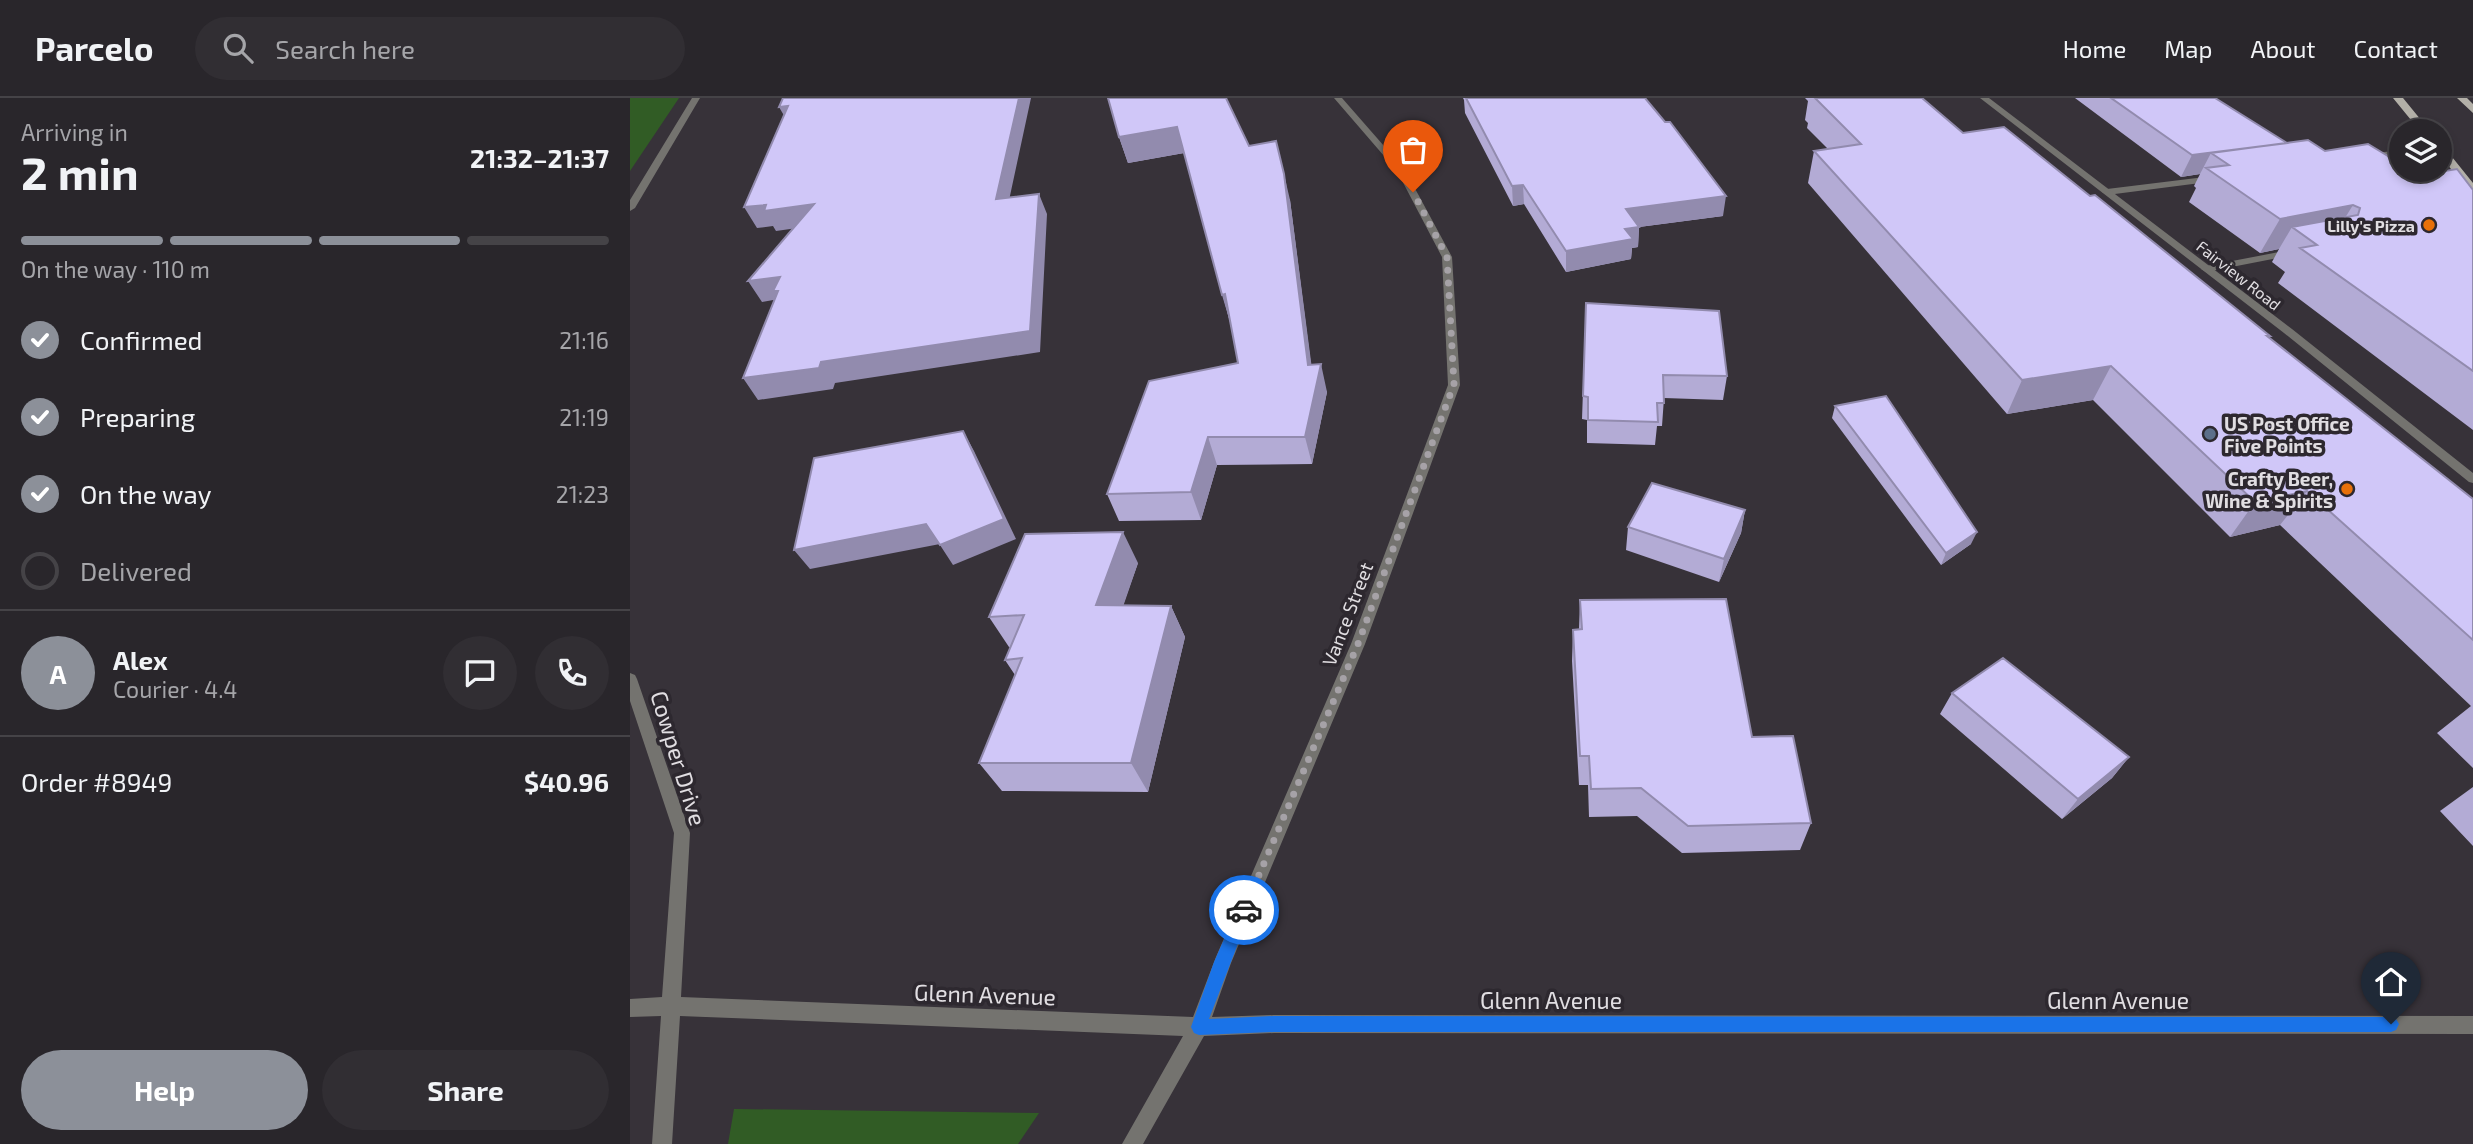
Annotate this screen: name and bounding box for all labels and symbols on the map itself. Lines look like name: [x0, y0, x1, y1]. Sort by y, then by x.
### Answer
pin: [1383, 120, 1443, 192]
place label: Lilly's Pizza: [2327, 216, 2415, 236]
marker: Lilly's Pizza: [2421, 217, 2437, 233]
street label: Fairview Road: [2193, 236, 2285, 314]
place label: US Post Office Five Points: [2224, 412, 2350, 457]
marker: US Post Office Five Points: [2202, 426, 2218, 442]
place label: Crafty Beer, Wine & Spirits: [2205, 467, 2333, 512]
marker: Crafty Beer, Wine & Spirits: [2339, 481, 2355, 497]
street label: Vance Street: [1317, 559, 1377, 669]
street label: Cowper Drive: [645, 687, 713, 829]
courier: [1209, 875, 1279, 945]
pin: [2361, 952, 2421, 1024]
street label: Glenn Avenue: [914, 978, 1056, 1010]
street label: Glenn Avenue: [1480, 986, 1622, 1014]
street label: Glenn Avenue: [2047, 986, 2189, 1014]

